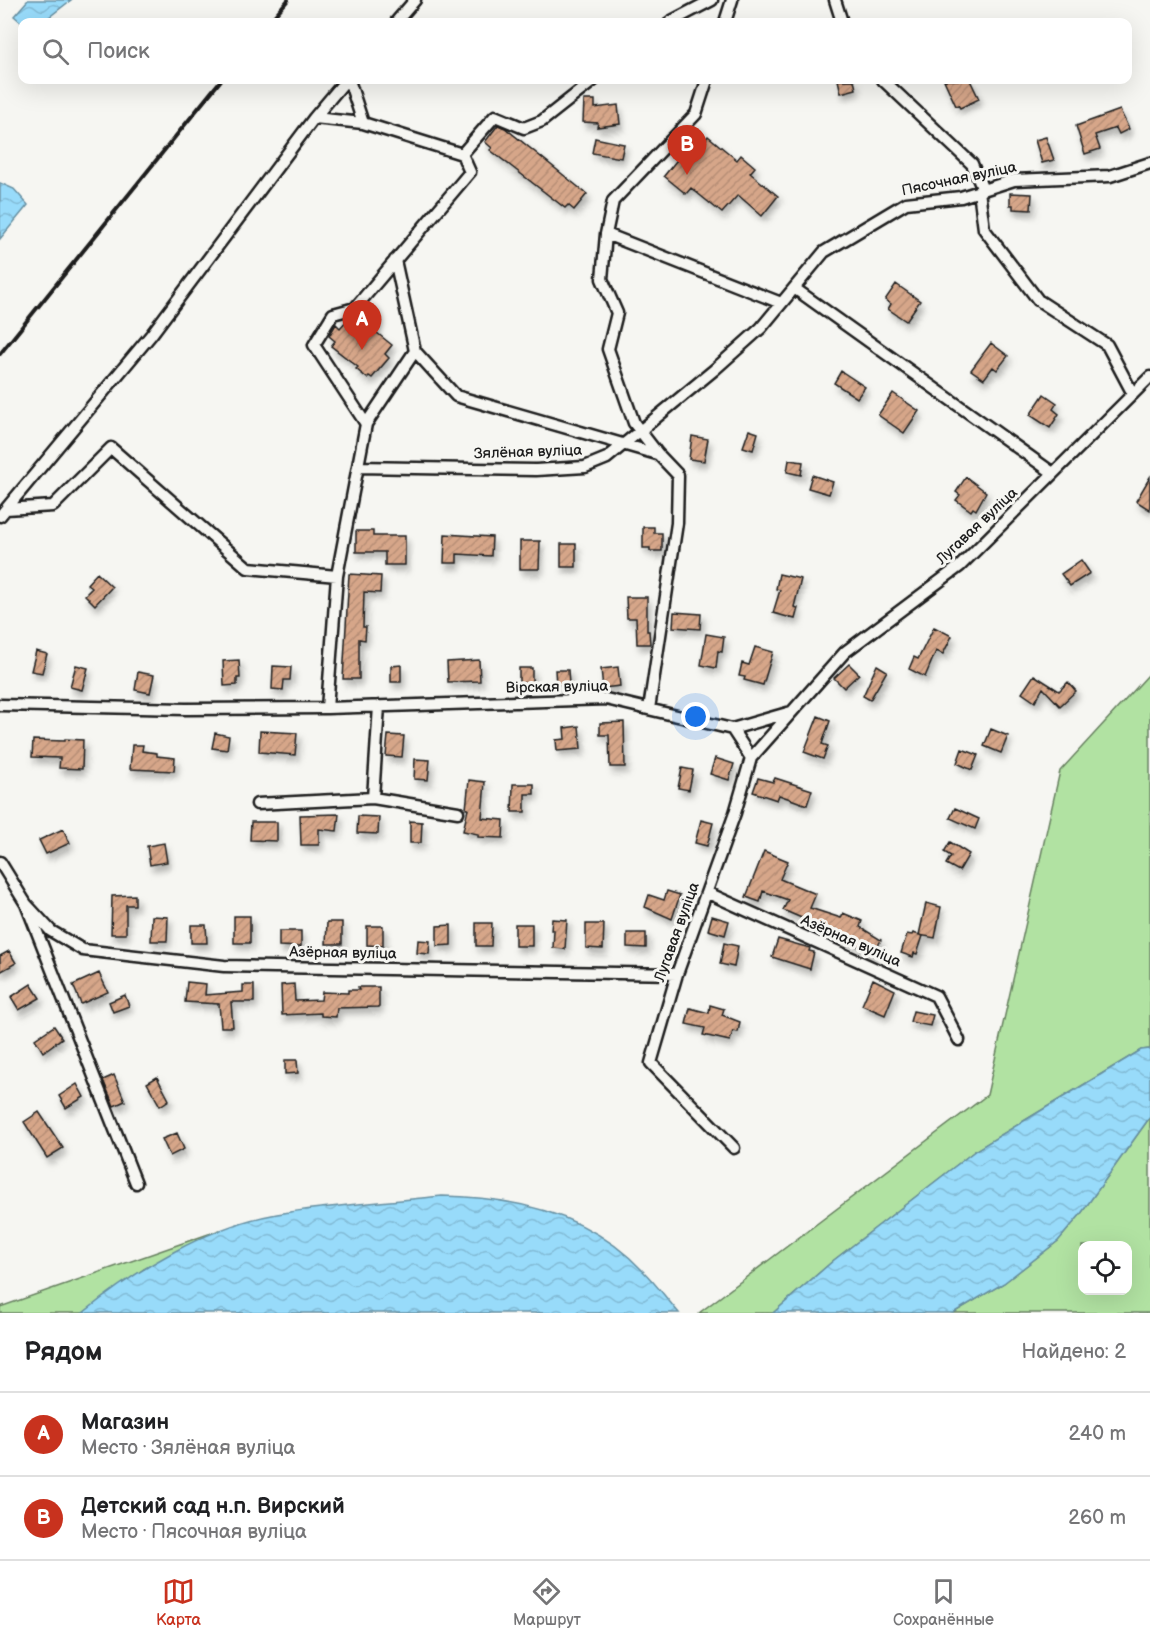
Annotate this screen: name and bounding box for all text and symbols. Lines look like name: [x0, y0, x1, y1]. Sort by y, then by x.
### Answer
search box: [18, 18, 1132, 84]
icon: search: [39, 35, 72, 68]
text: Поиск: [87, 38, 150, 65]
pin: B: [668, 126, 706, 175]
street label: Пясочная вуліца: [900, 158, 1018, 200]
pin: A: [342, 300, 382, 350]
street label: Зялёная вуліца: [474, 441, 583, 463]
street label: Лугавая вуліца: [932, 483, 1022, 569]
street label: Вірская вуліца: [505, 677, 609, 697]
your location: [681, 702, 710, 731]
street label: Лугавая вуліца: [650, 879, 704, 985]
street label: Азёрная вуліца: [797, 910, 904, 972]
street label: Азёрная вуліца: [288, 943, 397, 963]
map controls: [1078, 1241, 1132, 1295]
button: locate: [1078, 1241, 1132, 1295]
text: Рядом: [24, 1337, 102, 1368]
text: Найдено: 2: [1022, 1340, 1126, 1364]
text: Магазин: [81, 1409, 169, 1436]
text: A: [37, 1422, 50, 1446]
text: 240 m: [1069, 1422, 1126, 1446]
text: Место · Зялёная вуліца: [81, 1436, 295, 1460]
text: Детский сад н.п. Вирский: [81, 1493, 345, 1520]
text: B: [36, 1506, 51, 1530]
text: 260 m: [1068, 1506, 1126, 1530]
text: Место · Пясочная вуліца: [81, 1520, 307, 1544]
tab: Карта: [156, 1575, 201, 1630]
tab: Маршрут: [513, 1575, 581, 1630]
tab: Сохранённые: [893, 1575, 994, 1630]

